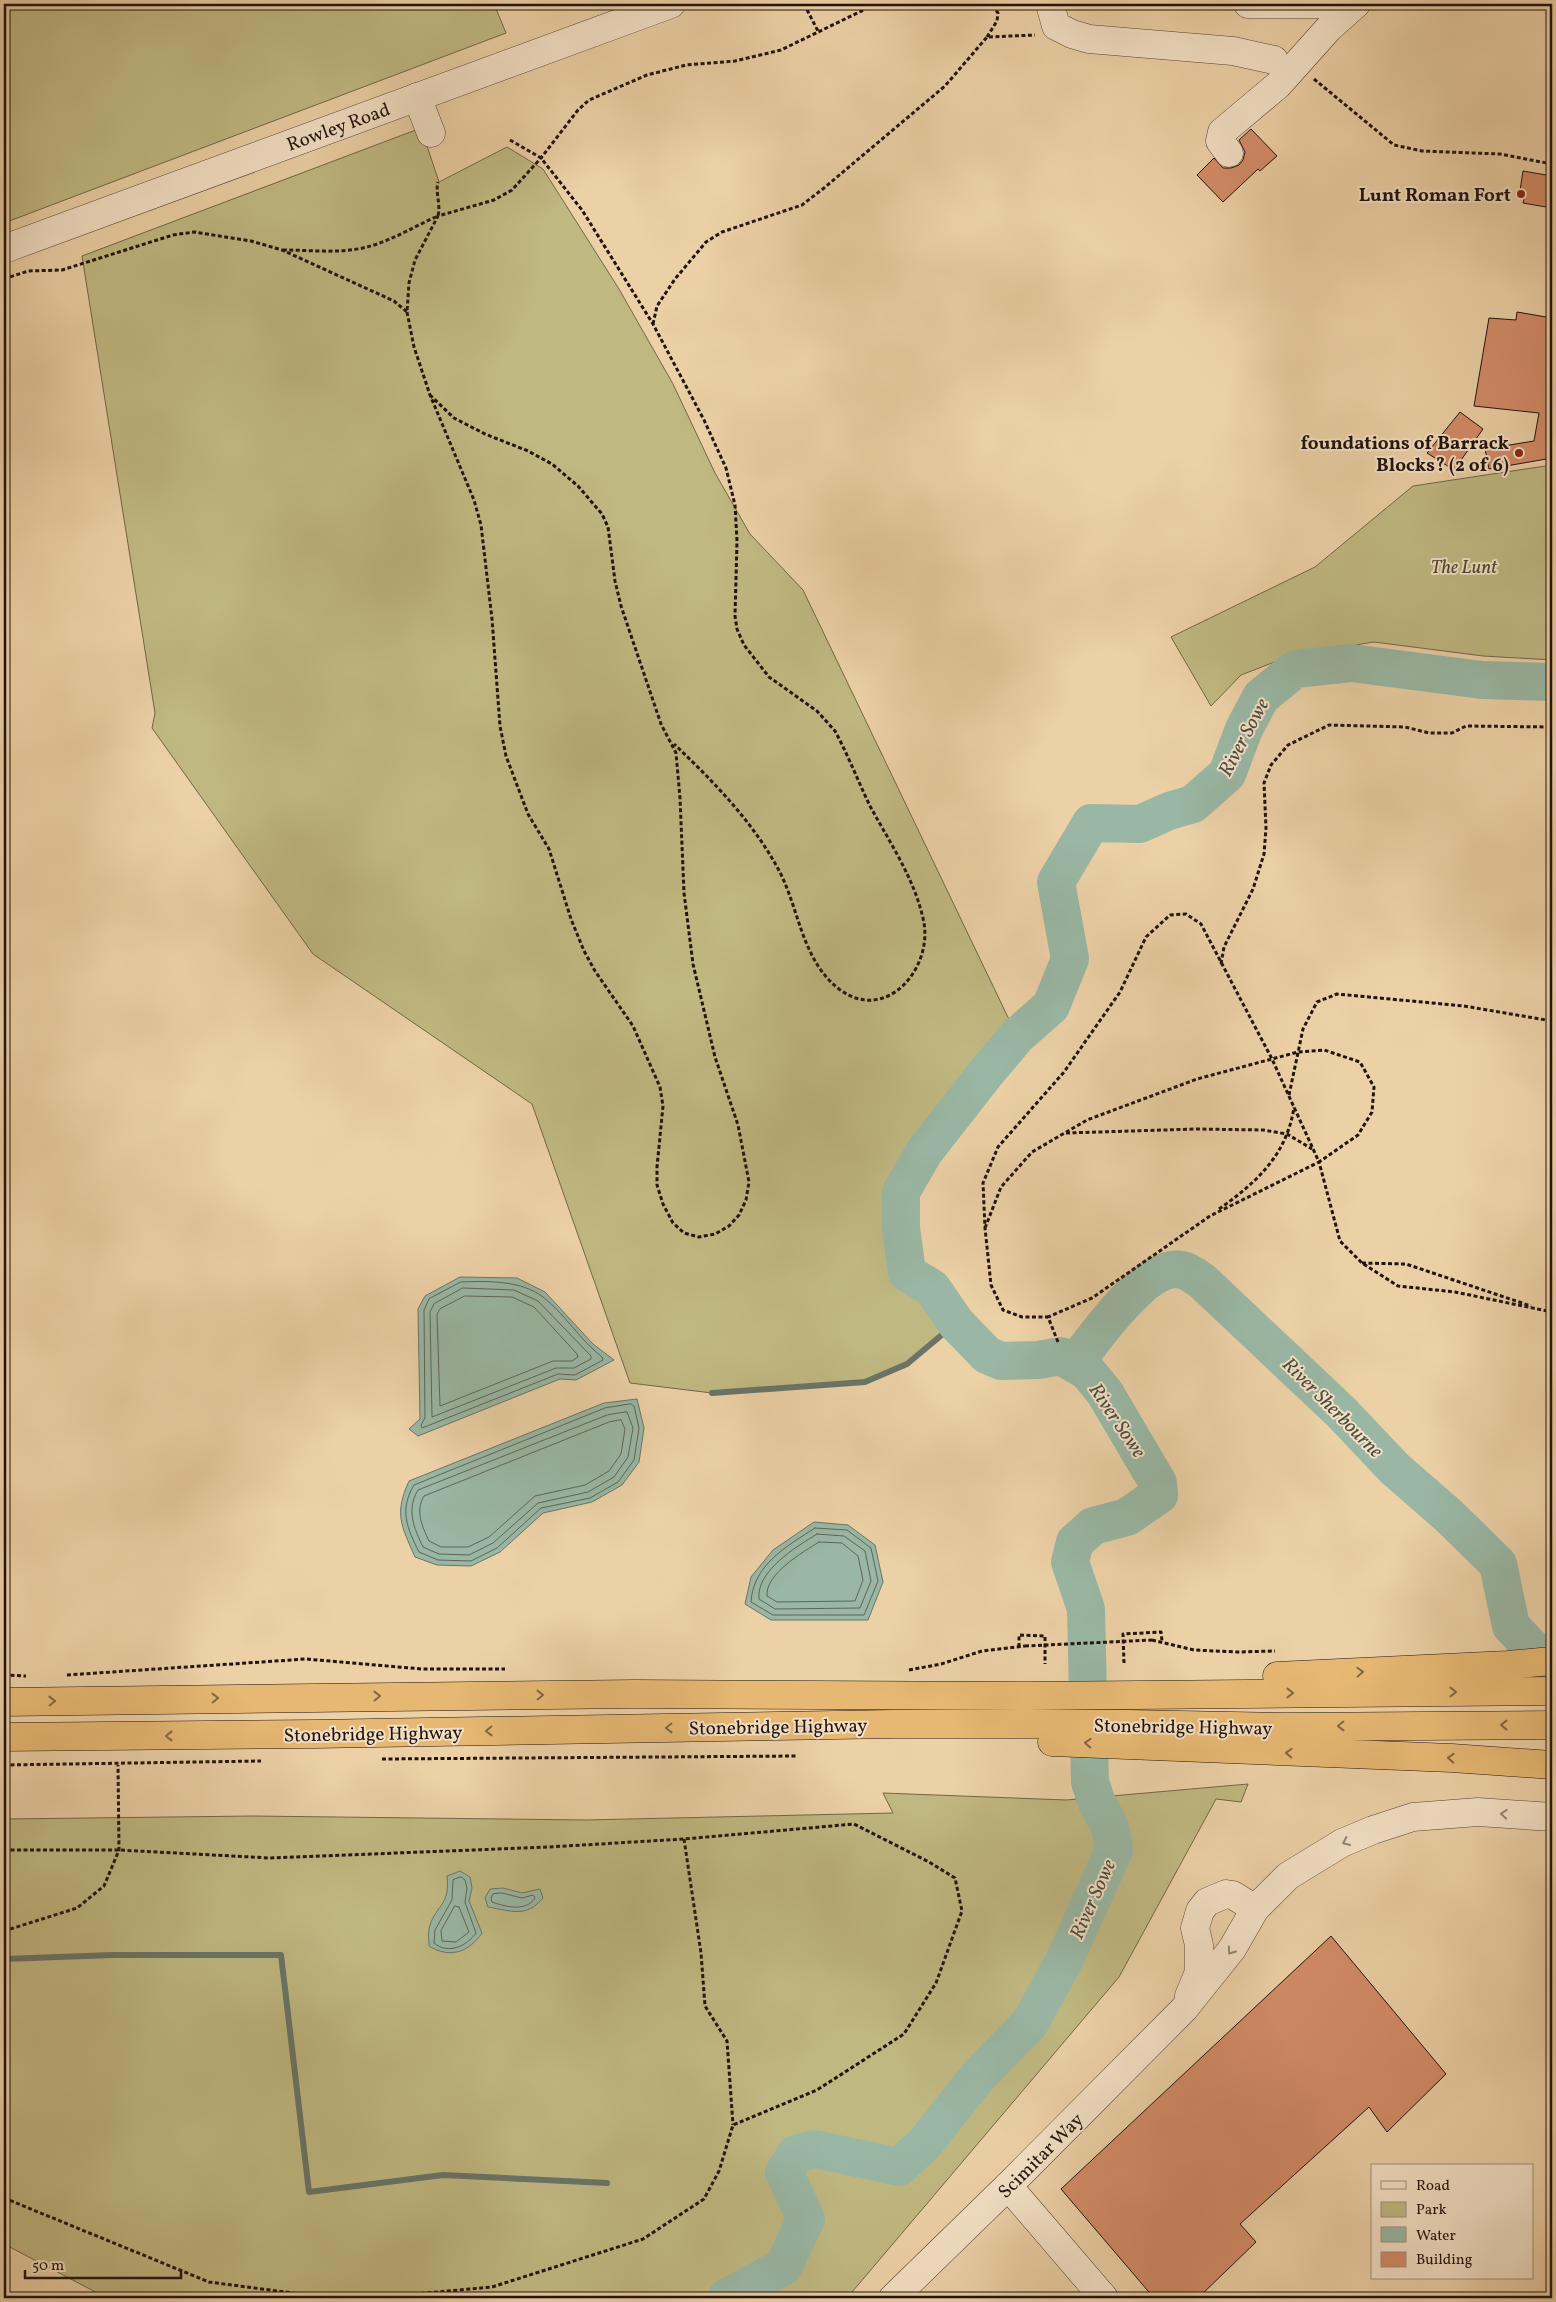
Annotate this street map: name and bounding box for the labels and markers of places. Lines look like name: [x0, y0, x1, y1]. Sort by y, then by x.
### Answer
place label: Lunt Roman Fort: [1359, 183, 1511, 209]
marker: Lunt Roman Fort: [1515, 188, 1527, 200]
place label: foundations of Barrack Blocks? (2 of 6): [1300, 431, 1509, 479]
marker: foundations of Barrack Blocks? (2 of 6): [1513, 447, 1525, 459]

